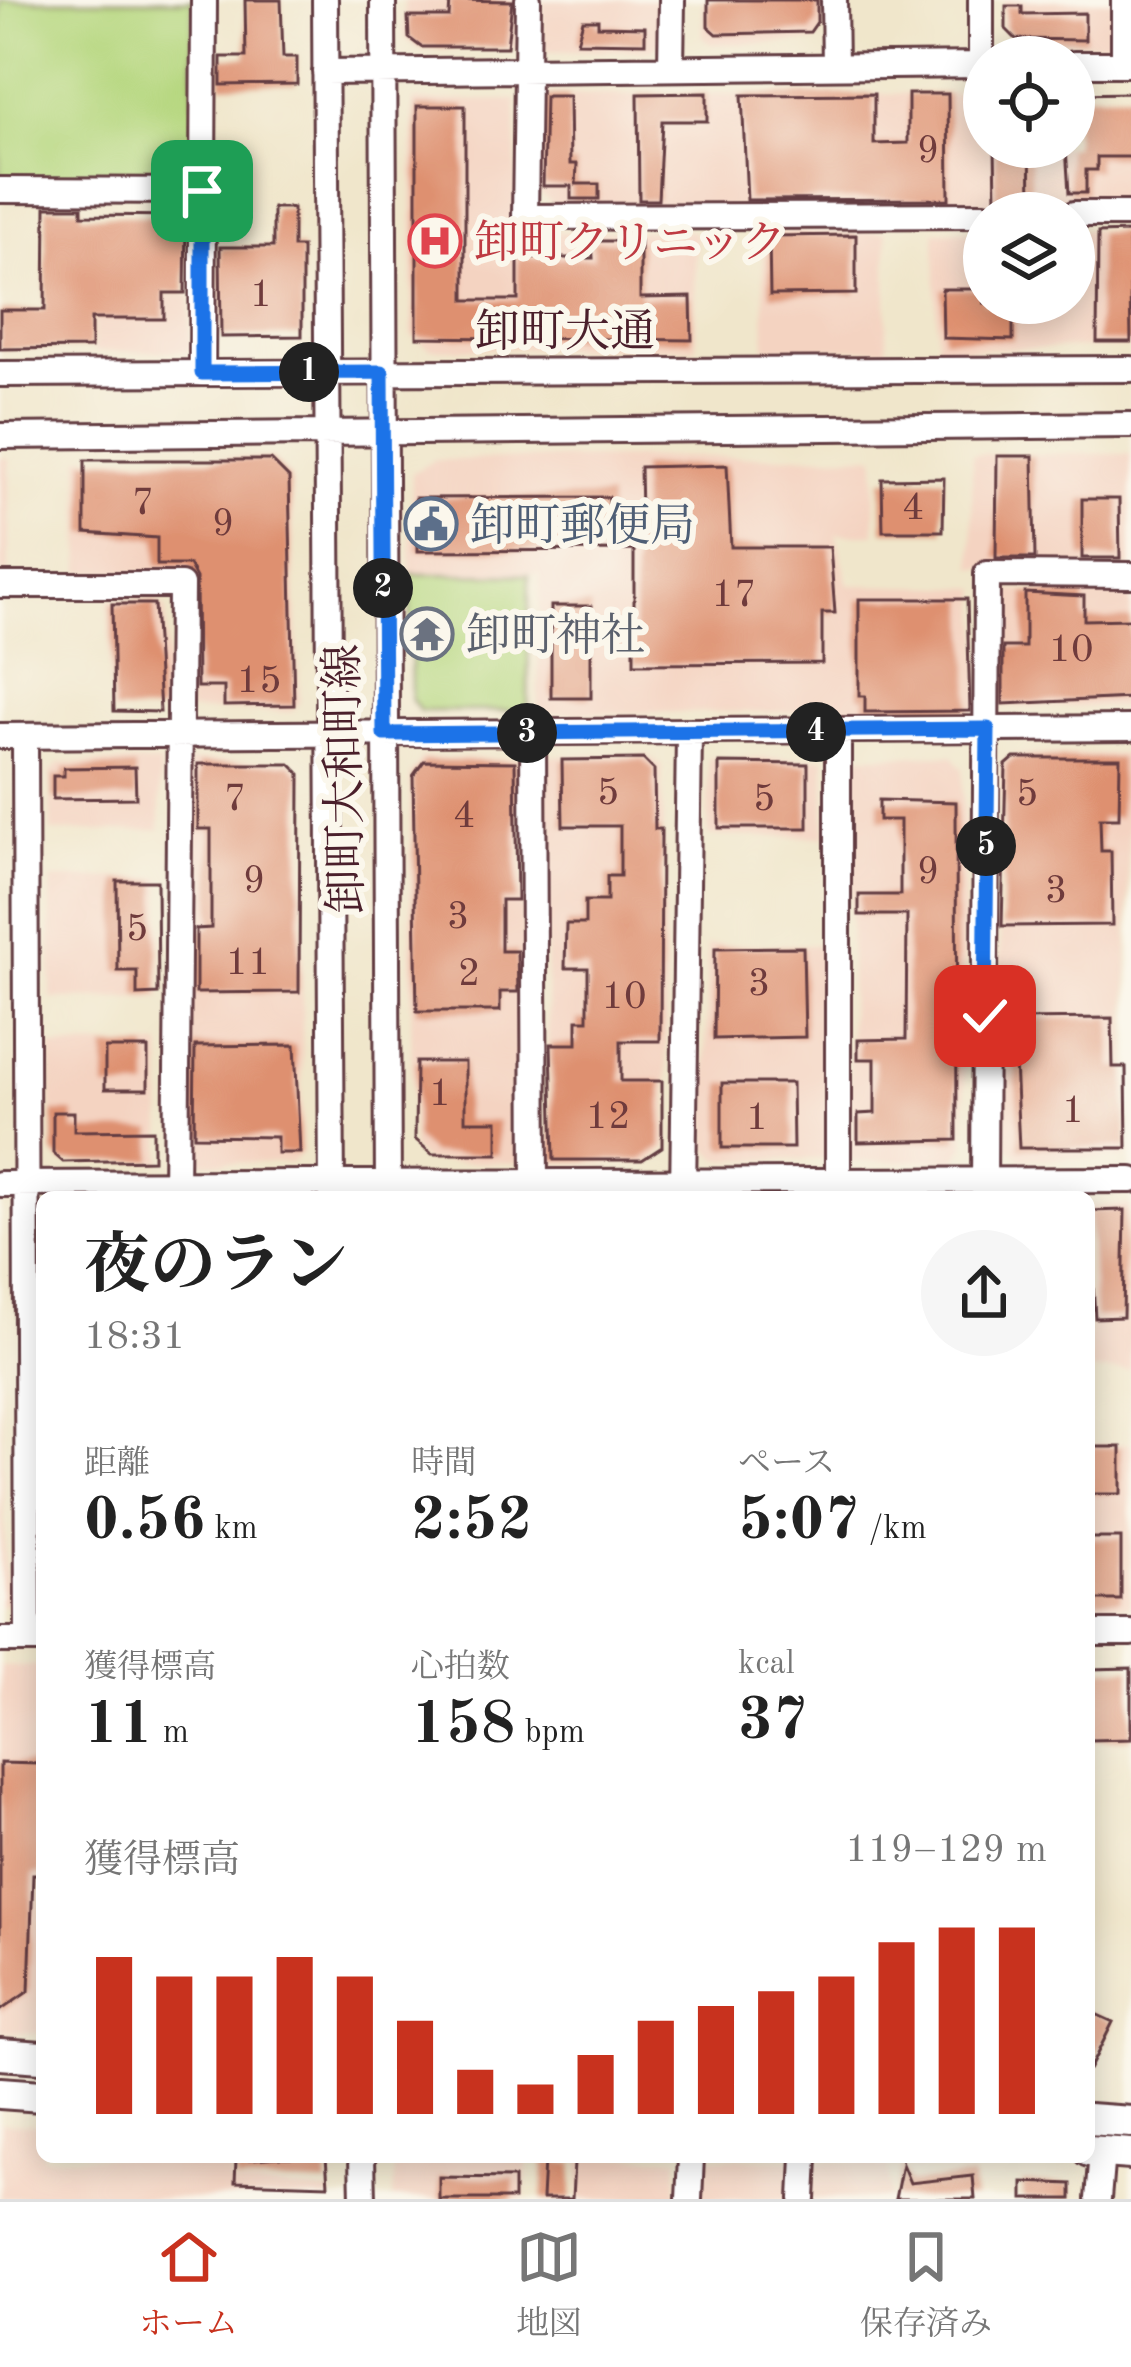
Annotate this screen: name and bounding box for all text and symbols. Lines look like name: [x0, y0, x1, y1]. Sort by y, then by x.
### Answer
map controls: [963, 36, 1095, 324]
button: locate: [963, 36, 1095, 168]
house number: 9: [917, 132, 939, 171]
pin: [151, 140, 253, 242]
icon: arrive: [169, 158, 235, 224]
button: layers: [963, 192, 1095, 324]
hospital icon: 卸町クリニック: [407, 213, 463, 269]
place label: 卸町クリニック: [474, 219, 786, 268]
house number: 1: [250, 276, 272, 315]
street label: 卸町大通: [475, 308, 655, 357]
pin: 1: [279, 342, 339, 402]
text: 1: [299, 355, 319, 388]
house number: 7: [132, 484, 154, 523]
house number: 4: [902, 489, 924, 528]
public building icon: 卸町郵便局: [403, 496, 459, 552]
place label: 卸町郵便局: [470, 502, 695, 551]
house number: 9: [212, 505, 234, 544]
pin: 2: [353, 558, 413, 618]
text: 2: [373, 571, 393, 604]
house number: 17: [711, 576, 757, 615]
temple icon: 卸町神社: [399, 606, 455, 662]
place label: 卸町神社: [466, 612, 646, 661]
house number: 10: [1048, 631, 1094, 670]
street label: 卸町大和町線: [319, 644, 372, 914]
house number: 15: [236, 662, 282, 701]
pin: 4: [786, 702, 846, 762]
pin: 3: [497, 703, 557, 763]
text: 4: [806, 715, 826, 748]
text: 3: [517, 716, 537, 749]
house number: 5: [597, 774, 619, 813]
house number: 5: [1016, 775, 1038, 814]
house number: 7: [224, 780, 246, 819]
house number: 5: [753, 780, 775, 819]
house number: 4: [453, 797, 475, 836]
pin: 5: [956, 816, 1016, 876]
text: 5: [976, 829, 996, 862]
house number: 9: [917, 853, 939, 892]
house number: 9: [243, 862, 265, 901]
house number: 3: [1045, 872, 1067, 911]
house number: 3: [447, 898, 469, 937]
house number: 5: [126, 910, 148, 949]
house number: 11: [225, 944, 271, 983]
house number: 2: [458, 955, 480, 994]
house number: 3: [748, 965, 770, 1004]
pin: [934, 965, 1036, 1067]
house number: 10: [601, 978, 647, 1017]
icon: check: [952, 983, 1018, 1049]
house number: 1: [429, 1075, 451, 1114]
house number: 1: [1062, 1092, 1084, 1131]
house number: 12: [585, 1098, 631, 1137]
house number: 1: [746, 1099, 768, 1138]
button: share: [921, 1230, 1047, 1356]
text: 夜のラン: [84, 1236, 348, 1302]
text: 18:31: [84, 1318, 185, 1357]
text: 距離: [84, 1448, 150, 1481]
text: 時間: [411, 1448, 477, 1481]
text: ペース: [738, 1448, 835, 1481]
text: 0.56: [84, 1492, 205, 1552]
text: 2:52: [411, 1492, 532, 1552]
text: 5:07: [738, 1492, 859, 1552]
text: km: [205, 1513, 258, 1546]
text: /km: [859, 1513, 927, 1546]
text: kcal: [738, 1648, 795, 1681]
text: 獲得標高: [84, 1652, 216, 1685]
text: 心拍数: [411, 1652, 510, 1685]
text: 37: [738, 1692, 808, 1752]
text: 11: [84, 1696, 154, 1756]
text: 158: [411, 1696, 515, 1756]
text: m: [154, 1717, 189, 1750]
text: bpm: [515, 1717, 585, 1750]
text: 119–129 m: [845, 1831, 1047, 1870]
text: 獲得標高: [84, 1842, 240, 1881]
tab: ホーム: [139, 2224, 238, 2346]
tab: 地図: [516, 2224, 582, 2346]
tab: 保存済み: [860, 2224, 992, 2346]

